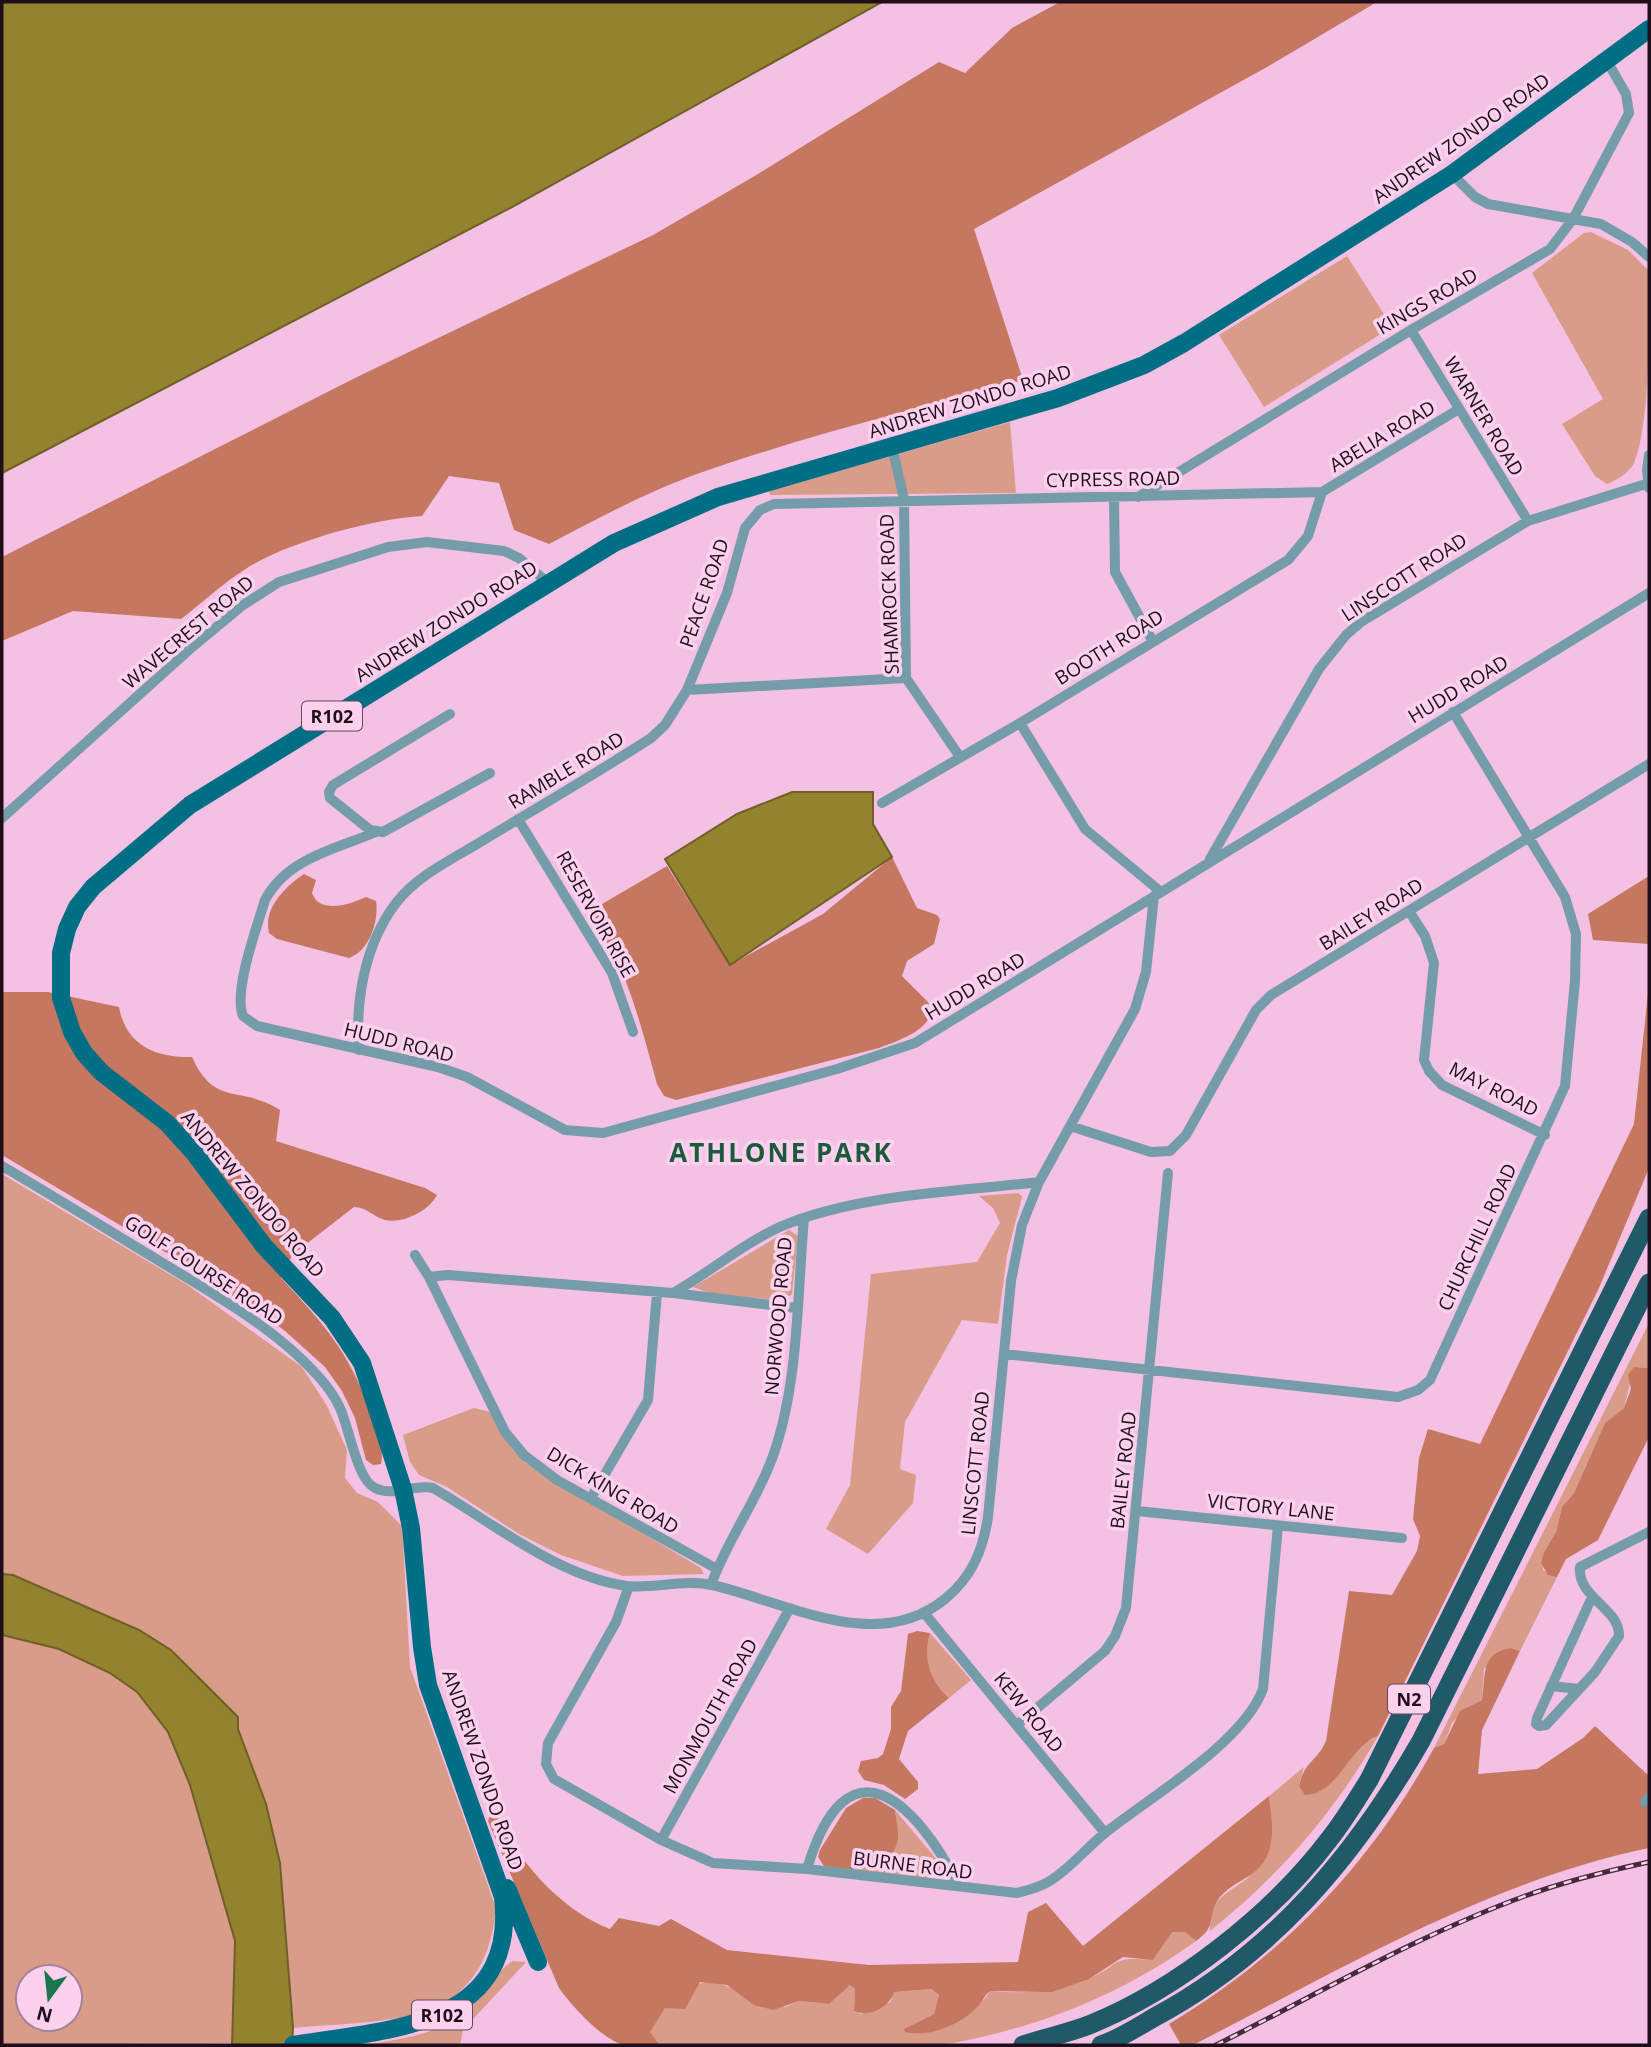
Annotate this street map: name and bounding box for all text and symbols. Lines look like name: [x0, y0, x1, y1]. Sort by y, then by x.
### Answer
street label: ANDREW ZONDO ROAD: [1367, 67, 1555, 209]
street label: KINGS ROAD: [1372, 262, 1482, 340]
street label: WARNER ROAD: [1438, 351, 1530, 481]
street label: ANDREW ZONDO ROAD: [865, 358, 1075, 444]
street label: ABELIA ROAD: [1324, 394, 1440, 478]
street label: CYPRESS ROAD: [1046, 465, 1180, 493]
street label: SHAMROCK ROAD: [873, 513, 905, 675]
street label: LINSCOTT ROAD: [1336, 527, 1472, 627]
street label: PEACE ROAD: [673, 535, 735, 651]
street label: ANDREW ZONDO ROAD: [350, 554, 542, 688]
street label: WAVECREST ROAD: [117, 569, 259, 695]
street label: BOOTH ROAD: [1050, 603, 1168, 691]
street label: HUDD ROAD: [1403, 649, 1513, 729]
road number: R102: [302, 702, 362, 730]
street label: RAMBLE ROAD: [503, 725, 629, 815]
street label: RESERVOIR RISE: [550, 846, 642, 982]
street label: BAILEY ROAD: [1314, 872, 1428, 956]
street label: HUDD ROAD: [920, 946, 1030, 1026]
street label: HUDD ROAD: [341, 1016, 457, 1068]
street label: MAY ROAD: [1445, 1055, 1543, 1123]
street label: ANDREW ZONDO ROAD: [175, 1105, 331, 1283]
district label: ATHLONE PARK: [669, 1134, 893, 1170]
street label: CHURCHILL ROAD: [1431, 1159, 1523, 1315]
street label: GOLF COURSE ROAD: [120, 1209, 288, 1331]
street label: NORWOOD ROAD: [758, 1236, 798, 1396]
street label: LINSCOTT ROAD: [954, 1390, 996, 1536]
street label: BAILEY ROAD: [1104, 1410, 1142, 1530]
street label: DICK KING ROAD: [542, 1440, 684, 1540]
street label: VICTORY LANE: [1206, 1487, 1336, 1527]
street label: MONMOUTH ROAD: [657, 1634, 763, 1798]
street label: ANDREW ZONDO ROAD: [436, 1666, 530, 1874]
street label: KEW ROAD: [988, 1666, 1070, 1758]
road number: N2: [1388, 1684, 1430, 1714]
street label: BURNE ROAD: [852, 1845, 974, 1885]
north arrow: [14, 1963, 84, 2033]
text: N: [34, 2000, 55, 2029]
road number: R102: [412, 2000, 472, 2029]

